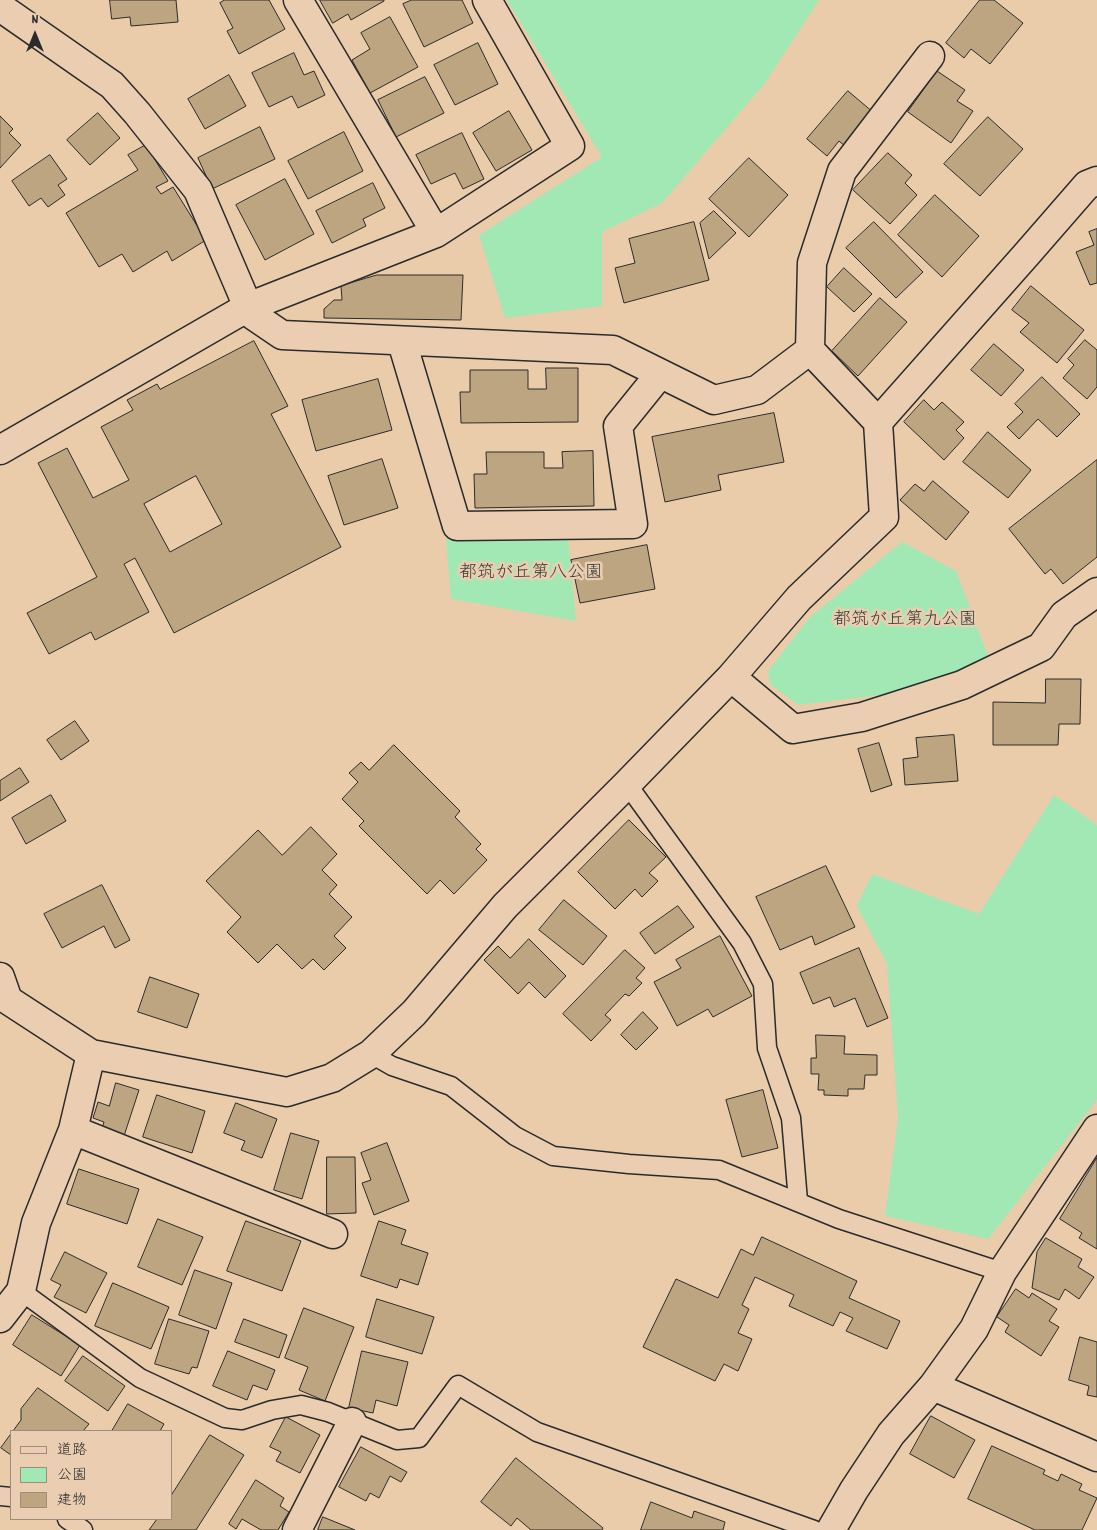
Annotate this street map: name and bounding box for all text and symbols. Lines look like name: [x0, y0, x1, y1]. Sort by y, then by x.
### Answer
north arrow: [10, 10, 60, 60]
text: N: [32, 10, 38, 30]
park label: 都筑が丘第八公園: [459, 564, 603, 586]
park label: 都筑が丘第九公園: [833, 611, 977, 633]
legend: [10, 1430, 172, 1520]
text: 道路: [57, 1440, 87, 1462]
text: 公園: [57, 1465, 87, 1487]
text: 建物: [57, 1490, 87, 1512]

